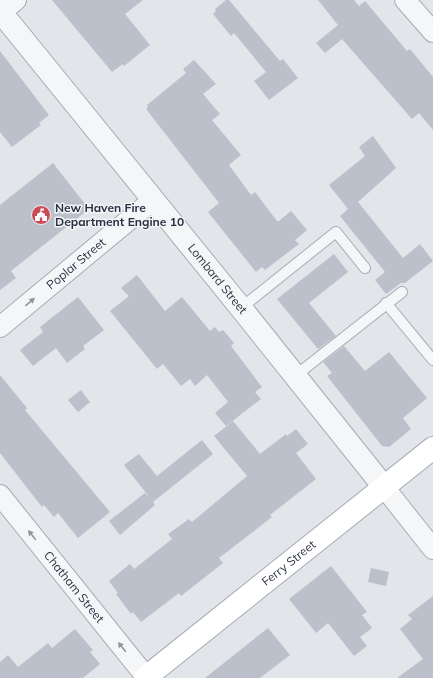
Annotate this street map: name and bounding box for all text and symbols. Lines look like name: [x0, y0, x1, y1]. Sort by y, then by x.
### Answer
place label: New Haven Fire Department Engine 10: [55, 200, 184, 229]
public building icon: New Haven Fire Department Engine 10: [30, 204, 52, 226]
street label: Poplar Street: [43, 234, 108, 292]
street label: Lombard Street: [185, 240, 251, 317]
one-way arrow: [25, 297, 35, 306]
one-way arrow: [27, 529, 36, 540]
street label: Ferry Street: [258, 537, 318, 589]
street label: Chatham Street: [41, 548, 108, 626]
one-way arrow: [117, 641, 126, 652]

